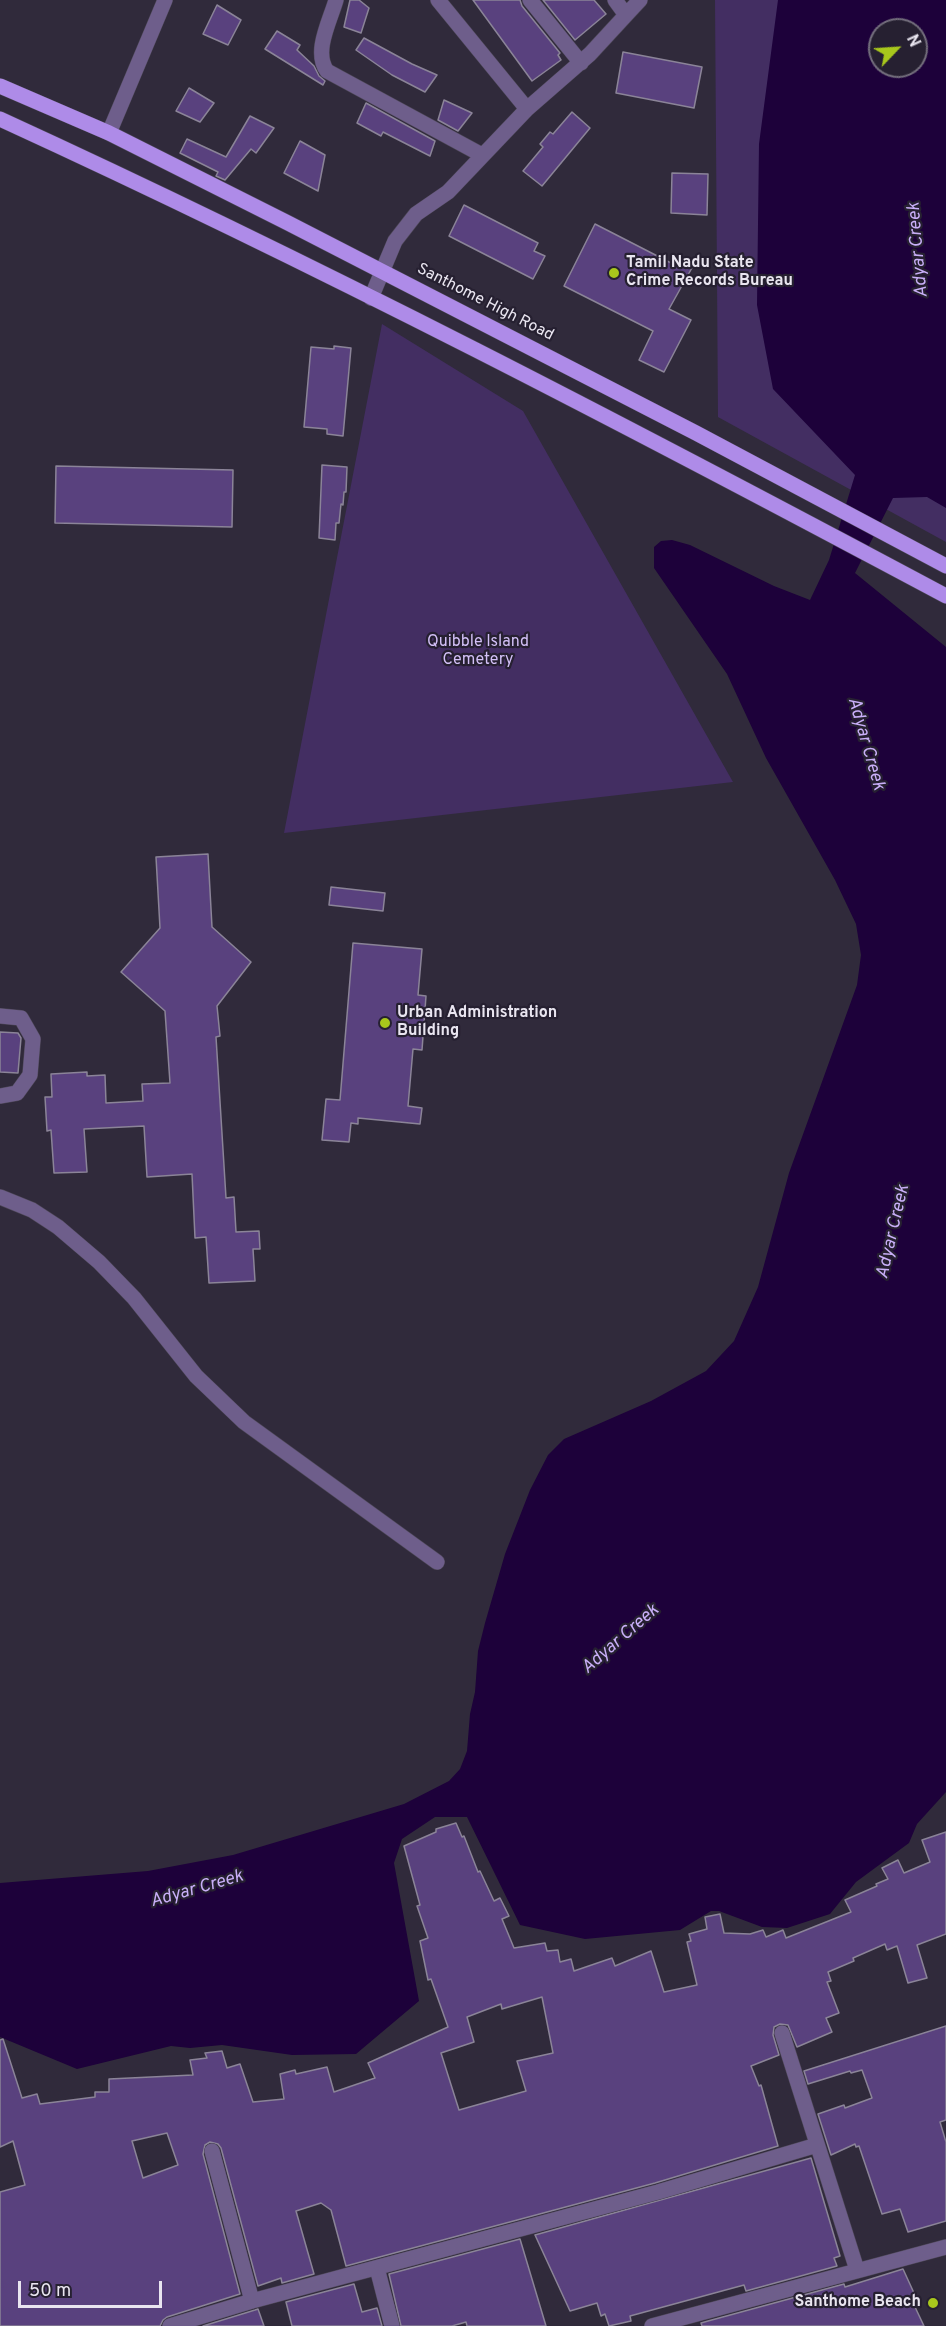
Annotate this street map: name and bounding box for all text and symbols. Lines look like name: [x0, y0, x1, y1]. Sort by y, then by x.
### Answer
north arrow: [868, 18, 928, 78]
text: N: [901, 32, 924, 51]
water label: Adyar Creek: [904, 201, 934, 299]
place label: Tamil Nadu State Crime Records Bureau: [626, 254, 793, 292]
street label: Santhome High Road: [413, 260, 557, 346]
marker: Tamil Nadu State Crime Records Bureau: [607, 266, 621, 280]
park label: Quibble Island Cemetery: [427, 633, 529, 671]
water label: Adyar Creek: [841, 695, 889, 793]
place label: Urban Administration Building: [397, 1004, 557, 1042]
marker: Urban Administration Building: [378, 1016, 392, 1030]
water label: Adyar Creek: [873, 1183, 915, 1281]
water label: Adyar Creek: [578, 1600, 664, 1680]
water label: Adyar Creek: [148, 1866, 246, 1914]
scale bar: [21, 2269, 165, 2307]
text: 50 m: [29, 2280, 71, 2303]
place label: Santhome Beach: [794, 2293, 921, 2313]
marker: Santhome Beach: [926, 2296, 940, 2310]

